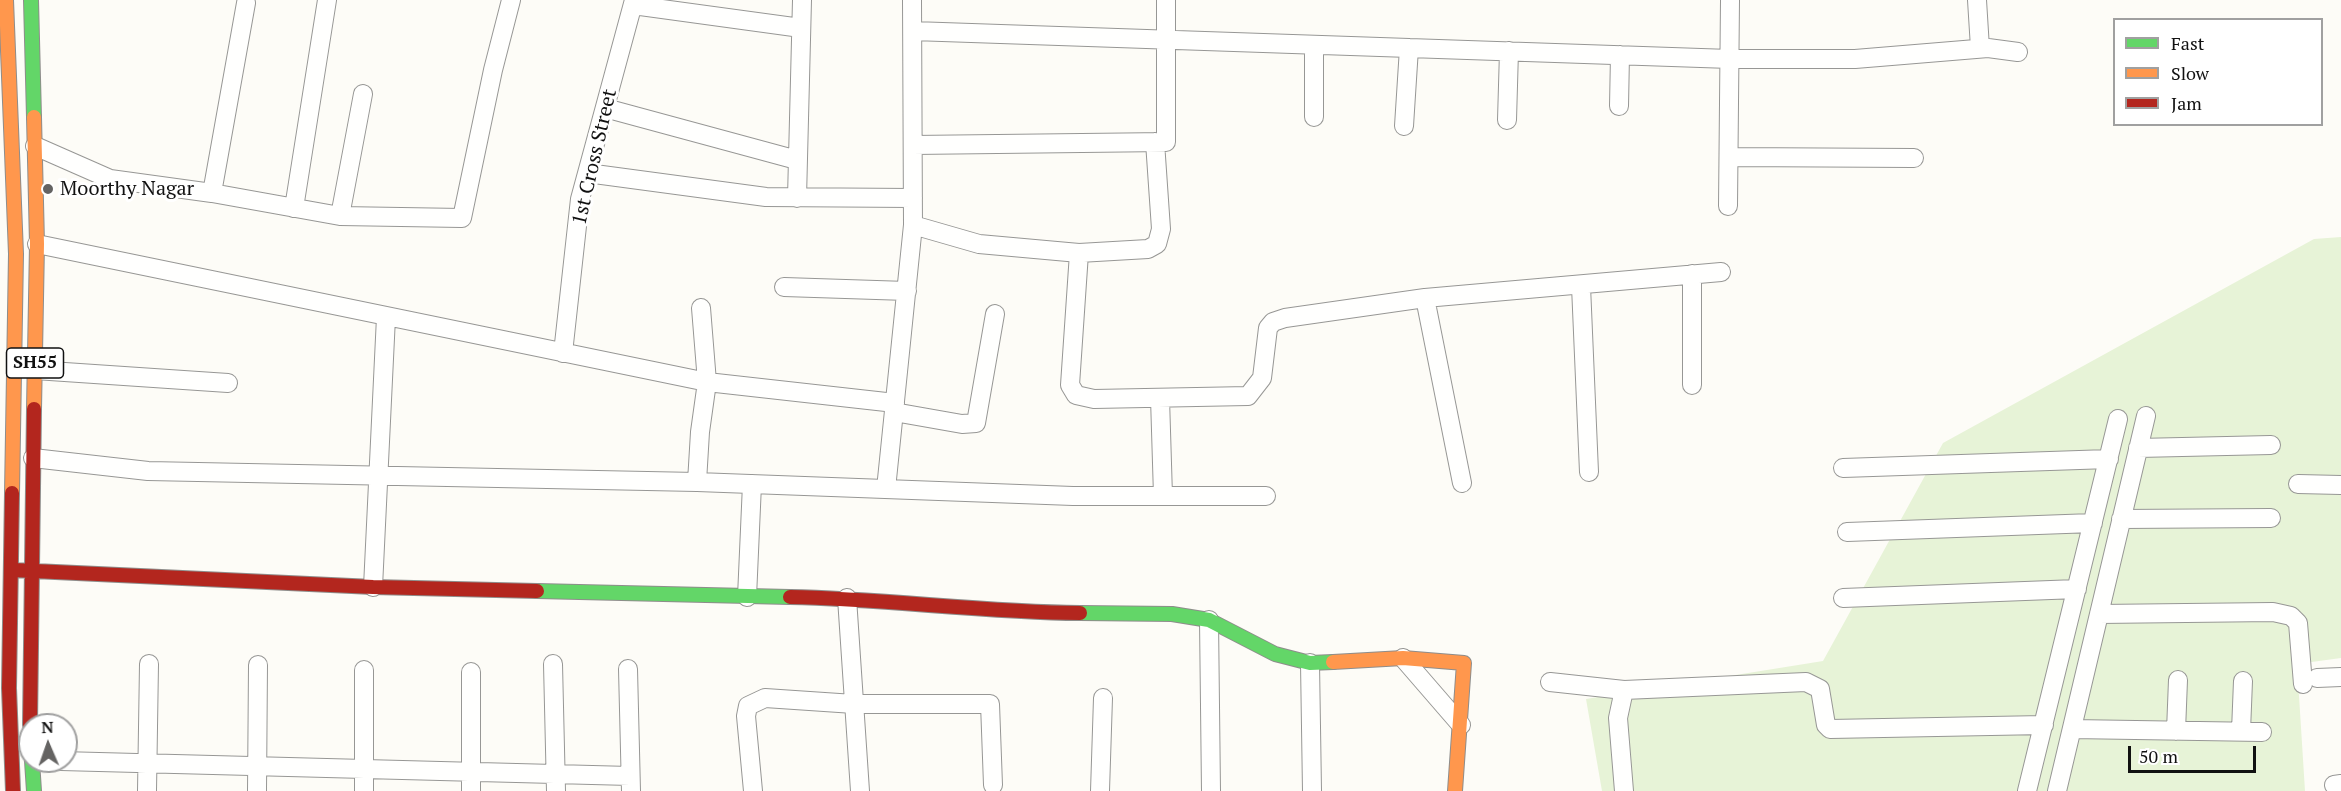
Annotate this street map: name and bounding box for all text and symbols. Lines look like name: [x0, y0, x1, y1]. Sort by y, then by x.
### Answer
legend: [2113, 18, 2323, 126]
text: Fast: [2171, 31, 2204, 55]
text: Slow: [2171, 61, 2209, 85]
street label: 1st Cross Street: [568, 87, 622, 227]
text: Jam: [2171, 91, 2202, 115]
place label: Moorthy Nagar: [60, 177, 194, 201]
marker: Moorthy Nagar: [41, 182, 55, 196]
road number: SH55: [6, 348, 63, 378]
north arrow: [18, 713, 78, 773]
text: N: [41, 716, 54, 738]
scale bar: [2131, 734, 2258, 772]
text: 50 m: [2139, 744, 2178, 768]

